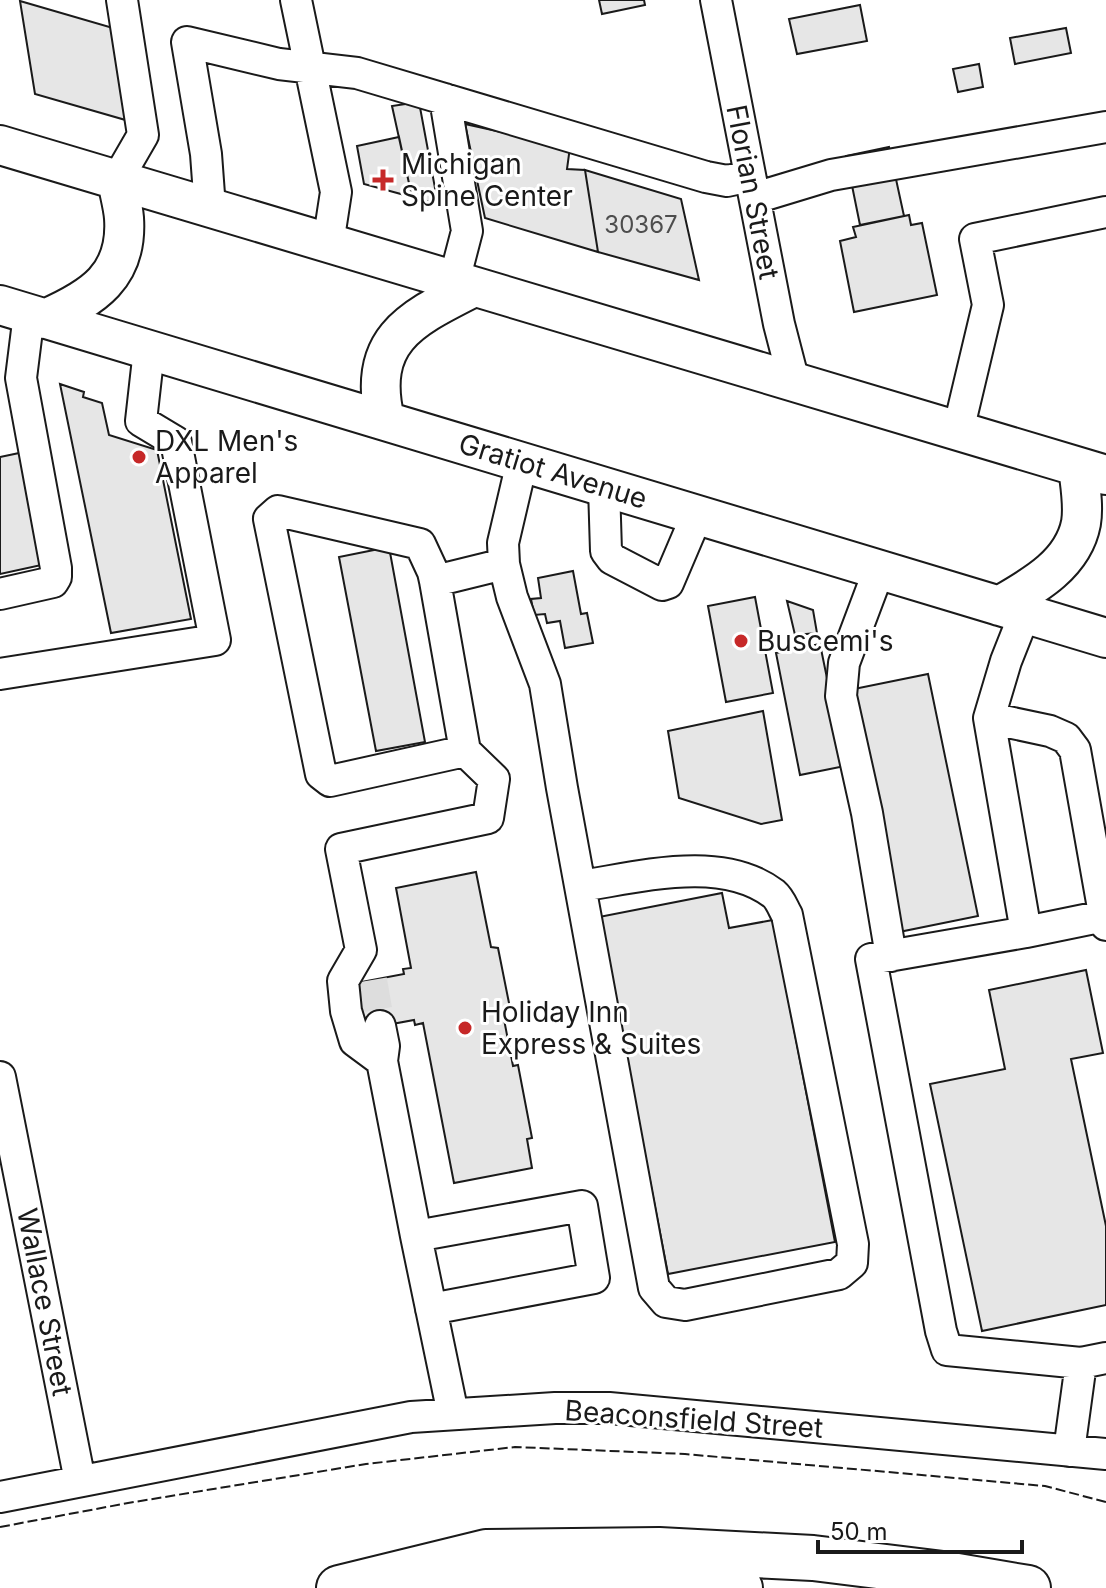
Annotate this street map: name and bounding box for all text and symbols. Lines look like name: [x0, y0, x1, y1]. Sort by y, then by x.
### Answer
street label: Florian Street: [719, 102, 787, 282]
place label: Michigan Spine Center: [401, 147, 573, 213]
marker: Michigan Spine Center: [372, 169, 394, 191]
house number: 30367: [604, 210, 678, 239]
place label: DXL Men's Apparel: [155, 424, 298, 490]
street label: Gratiot Avenue: [455, 426, 651, 516]
marker: DXL Men's Apparel: [130, 448, 148, 466]
place label: Buscemi's: [757, 624, 893, 658]
marker: Buscemi's: [732, 632, 750, 650]
place label: Holiday Inn Express & Suites: [481, 995, 701, 1061]
marker: Holiday Inn Express & Suites: [456, 1019, 474, 1037]
street label: Wallace Street: [10, 1205, 80, 1399]
street label: Beaconsfield Street: [564, 1393, 824, 1445]
scale bar: [818, 1504, 1022, 1554]
text: 50 m: [830, 1517, 888, 1546]

